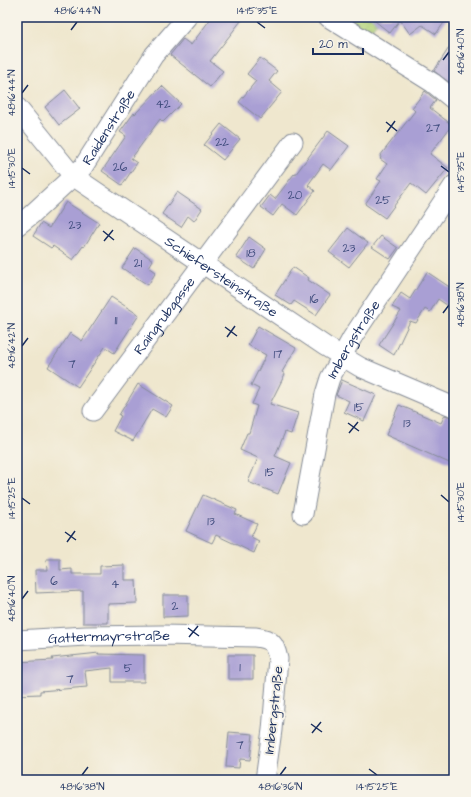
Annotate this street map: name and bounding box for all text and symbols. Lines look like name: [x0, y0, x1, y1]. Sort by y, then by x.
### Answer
text: 48°16'44"N: [54, 4, 100, 18]
text: 14°15'35"E: [237, 4, 277, 18]
text: 48°16'40"N: [454, 29, 468, 75]
scale bar: [313, 30, 363, 56]
text: 20 m: [319, 36, 348, 53]
text: 48°16'44"N: [5, 70, 19, 116]
street label: Raidenstraße: [78, 85, 141, 169]
house number: 42: [155, 96, 171, 113]
house number: 27: [426, 120, 441, 137]
house number: 22: [215, 134, 229, 151]
text: 14°15'30"E: [5, 148, 19, 188]
text: 14°15'35"E: [454, 152, 468, 192]
house number: 26: [113, 159, 128, 176]
house number: 20: [288, 187, 303, 204]
house number: 25: [375, 192, 391, 209]
house number: 23: [69, 217, 81, 234]
street label: Schiefersteinstraße: [160, 232, 282, 323]
house number: 23: [343, 240, 355, 257]
house number: 18: [246, 245, 256, 262]
house number: 21: [134, 255, 143, 272]
street label: Raingrubgasse: [129, 273, 201, 359]
text: 48°16'38"N: [454, 283, 468, 327]
house number: 16: [309, 291, 319, 308]
street label: Imbergstraße: [323, 296, 386, 382]
house number: 11: [114, 312, 118, 329]
text: 48°16'42"N: [5, 323, 19, 369]
house number: 17: [274, 346, 283, 363]
house number: 7: [68, 356, 76, 373]
house number: 15: [354, 399, 365, 416]
house number: 13: [403, 415, 411, 432]
house number: 15: [265, 464, 276, 481]
text: 14°15'25"E: [5, 477, 19, 519]
text: 14°15'30"E: [454, 482, 468, 522]
house number: 13: [207, 513, 215, 530]
house number: 6: [50, 573, 58, 590]
text: 48°16'40"N: [5, 576, 19, 622]
house number: 4: [111, 576, 119, 593]
house number: 2: [172, 598, 179, 615]
street label: Gattermayrstraße: [47, 626, 171, 649]
house number: 1: [239, 659, 241, 676]
house number: 5: [124, 660, 133, 677]
street label: Imbergstraße: [259, 665, 289, 755]
house number: 7: [66, 671, 74, 688]
house number: 7: [236, 737, 244, 754]
text: 48°16'38"N: [60, 780, 104, 794]
text: 48°16'36"N: [258, 780, 302, 794]
text: 14°15'25"E: [356, 780, 398, 794]

